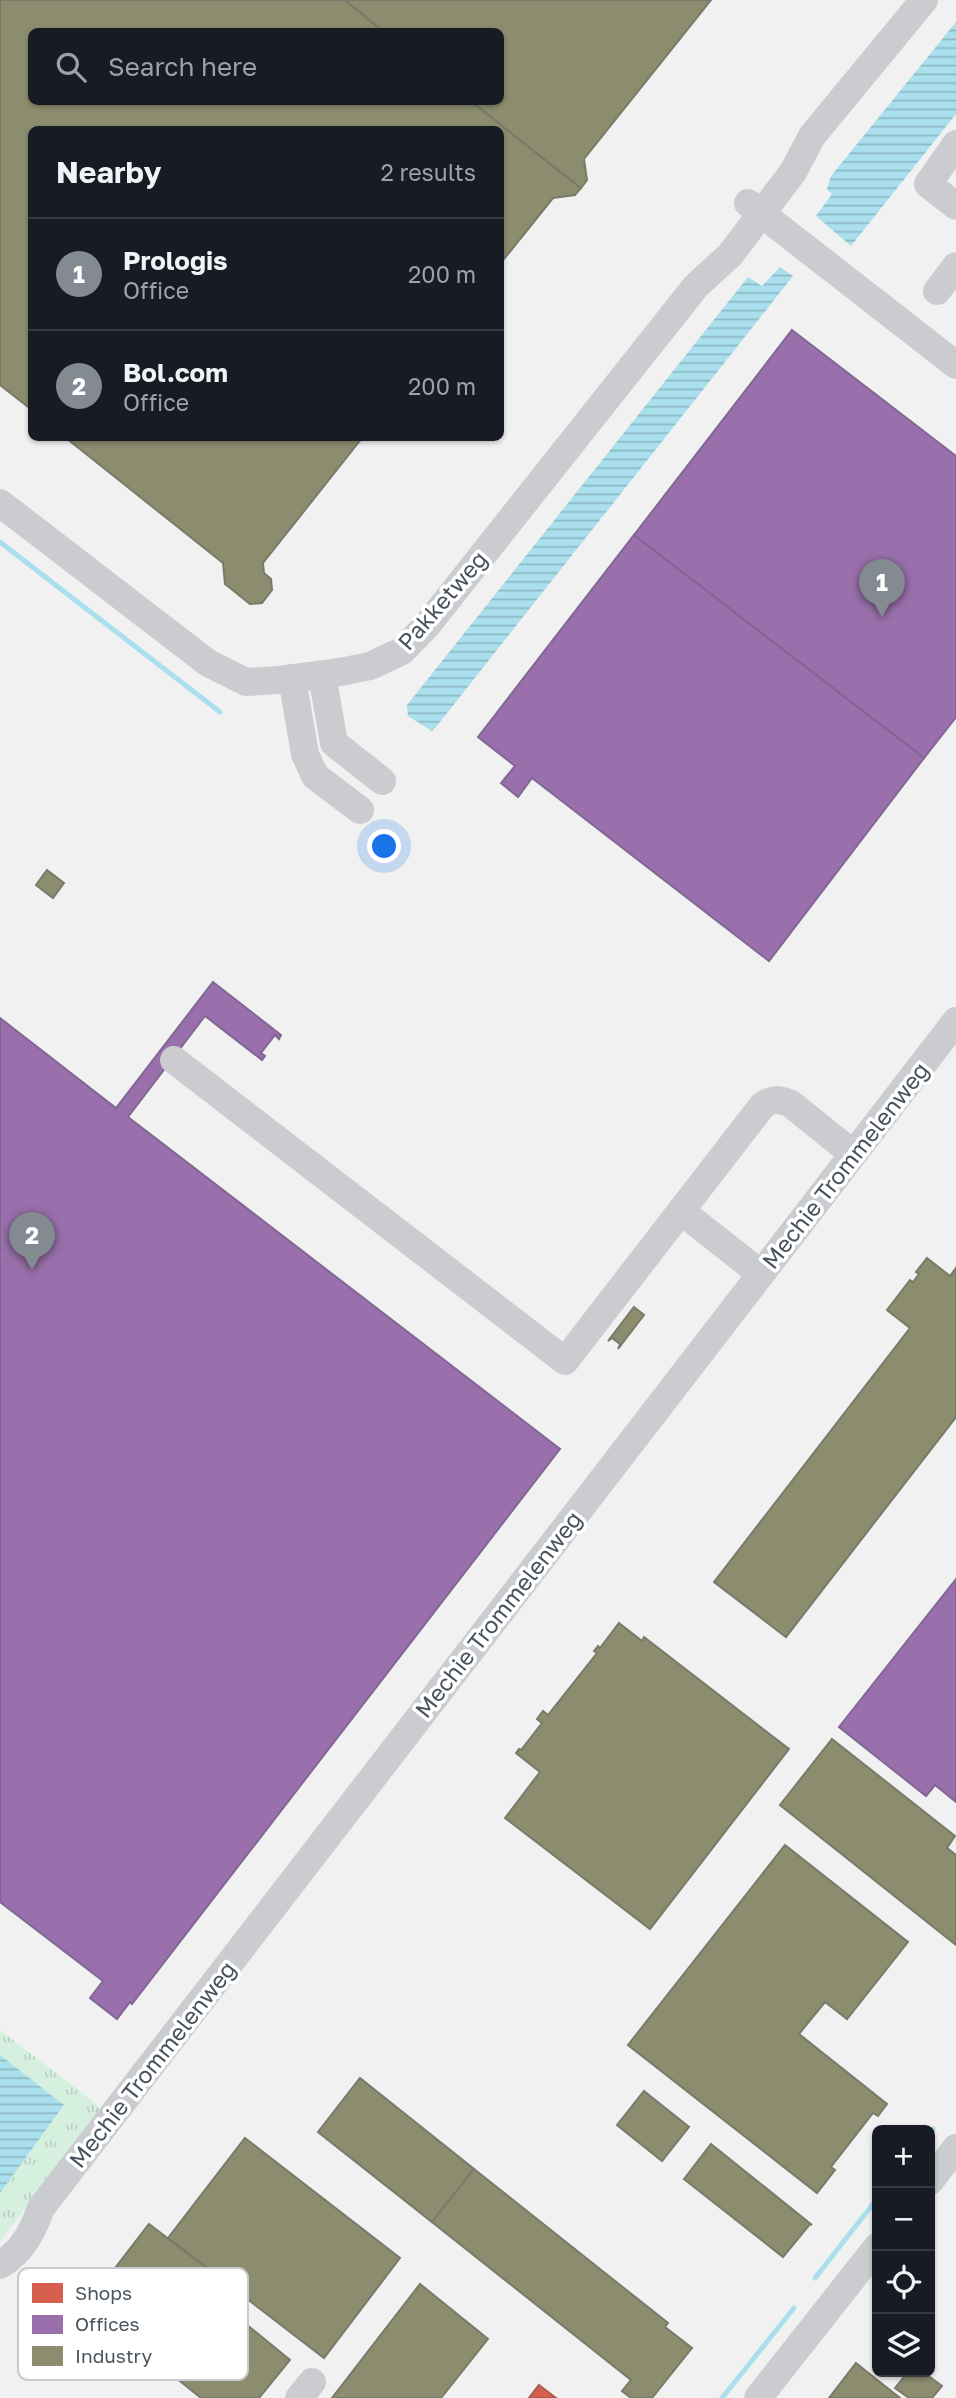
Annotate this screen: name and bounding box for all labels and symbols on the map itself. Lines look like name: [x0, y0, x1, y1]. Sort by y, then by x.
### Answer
street label: Pakketweg: [391, 545, 493, 655]
pin: 1: [859, 559, 905, 617]
your location: [367, 829, 401, 863]
street label: Mechie Trommelenweg: [756, 1056, 934, 1274]
pin: 2: [9, 1212, 55, 1270]
street label: Mechie Trommelenweg: [409, 1505, 587, 1723]
street label: Mechie Trommelenweg: [63, 1955, 241, 2173]
legend: [18, 2268, 248, 2380]
text: Shops: [75, 2281, 132, 2304]
text: Offices: [75, 2312, 140, 2335]
text: Industry: [75, 2344, 152, 2367]

